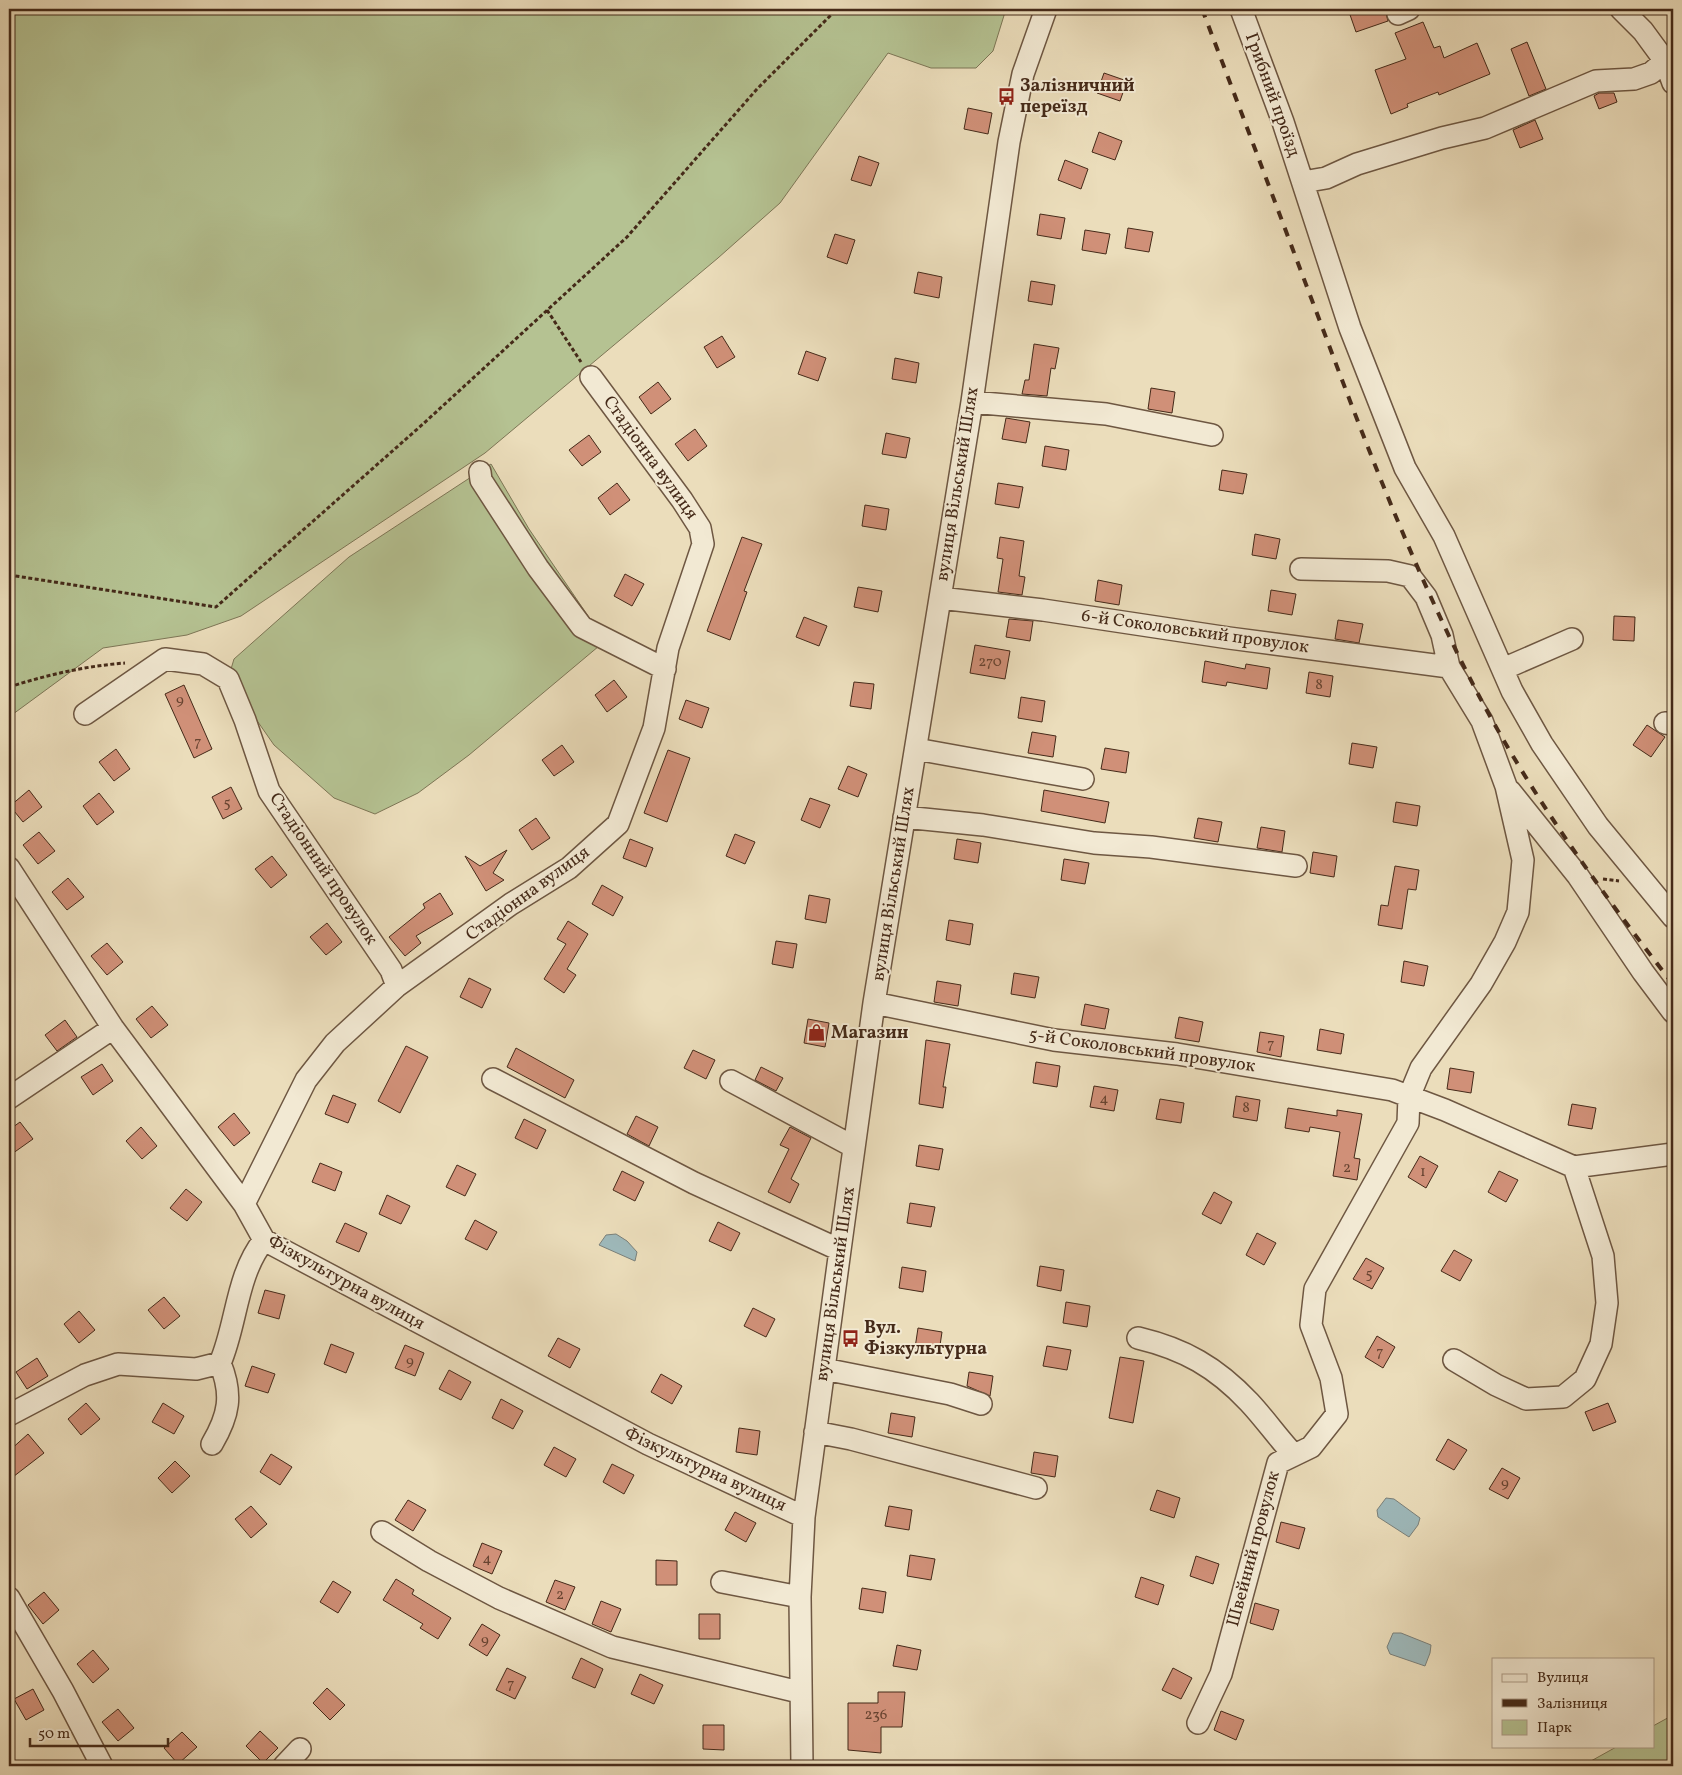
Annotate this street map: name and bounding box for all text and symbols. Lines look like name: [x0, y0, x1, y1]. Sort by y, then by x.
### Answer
street label: Грибний проїзд: [1238, 29, 1306, 161]
place label: Залізничний переїзд: [1020, 74, 1135, 120]
bus stop icon: Залізничний переїзд: [996, 86, 1016, 106]
street label: вулиця Вільський Шлях: [930, 385, 986, 583]
street label: Стадіонна вулиця: [596, 391, 704, 525]
street label: 6-й Соколовський провулок: [1080, 604, 1311, 660]
house number: 270: [978, 652, 1002, 673]
house number: 8: [1315, 675, 1323, 696]
house number: 9: [176, 690, 184, 711]
house number: 7: [194, 732, 202, 753]
street label: вулиця Вільський Шлях: [866, 785, 922, 983]
street label: Стадіонний провулок: [263, 788, 384, 950]
house number: 5: [223, 793, 231, 814]
street label: Стадіонна вулиця: [461, 840, 595, 948]
place label: Магазин: [831, 1021, 909, 1046]
shop icon: Магазин: [807, 1023, 827, 1043]
street label: 5-й Соколовський провулок: [1027, 1023, 1257, 1079]
house number: 7: [1267, 1034, 1275, 1055]
house number: 4: [1100, 1089, 1109, 1110]
house number: 8: [1242, 1098, 1250, 1119]
house number: 2: [1343, 1158, 1351, 1179]
house number: 1: [1420, 1162, 1426, 1183]
street label: вулиця Вільський Шлях: [810, 1185, 862, 1383]
street label: Фізкультурна вулиця: [263, 1229, 429, 1337]
house number: 5: [1365, 1264, 1373, 1285]
place label: Вул. Фізкультурна: [864, 1316, 987, 1362]
bus stop icon: Вул. Фізкультурна: [840, 1328, 860, 1348]
house number: 7: [1376, 1342, 1384, 1363]
house number: 9: [406, 1351, 414, 1372]
street label: Фізкультурна вулиця: [620, 1421, 790, 1519]
street label: Швейний провулок: [1221, 1468, 1287, 1630]
house number: 9: [1501, 1473, 1509, 1494]
house number: 4: [483, 1549, 492, 1570]
house number: 2: [556, 1585, 564, 1606]
house number: 9: [481, 1630, 489, 1651]
legend: [1492, 1658, 1654, 1748]
text: Вулиця: [1537, 1668, 1589, 1689]
house number: 7: [507, 1674, 515, 1695]
text: Залізниця: [1537, 1694, 1608, 1715]
house number: 236: [865, 1705, 887, 1726]
scale bar: [30, 1715, 168, 1747]
text: Парк: [1537, 1718, 1572, 1739]
text: 50 m: [38, 1724, 70, 1745]

